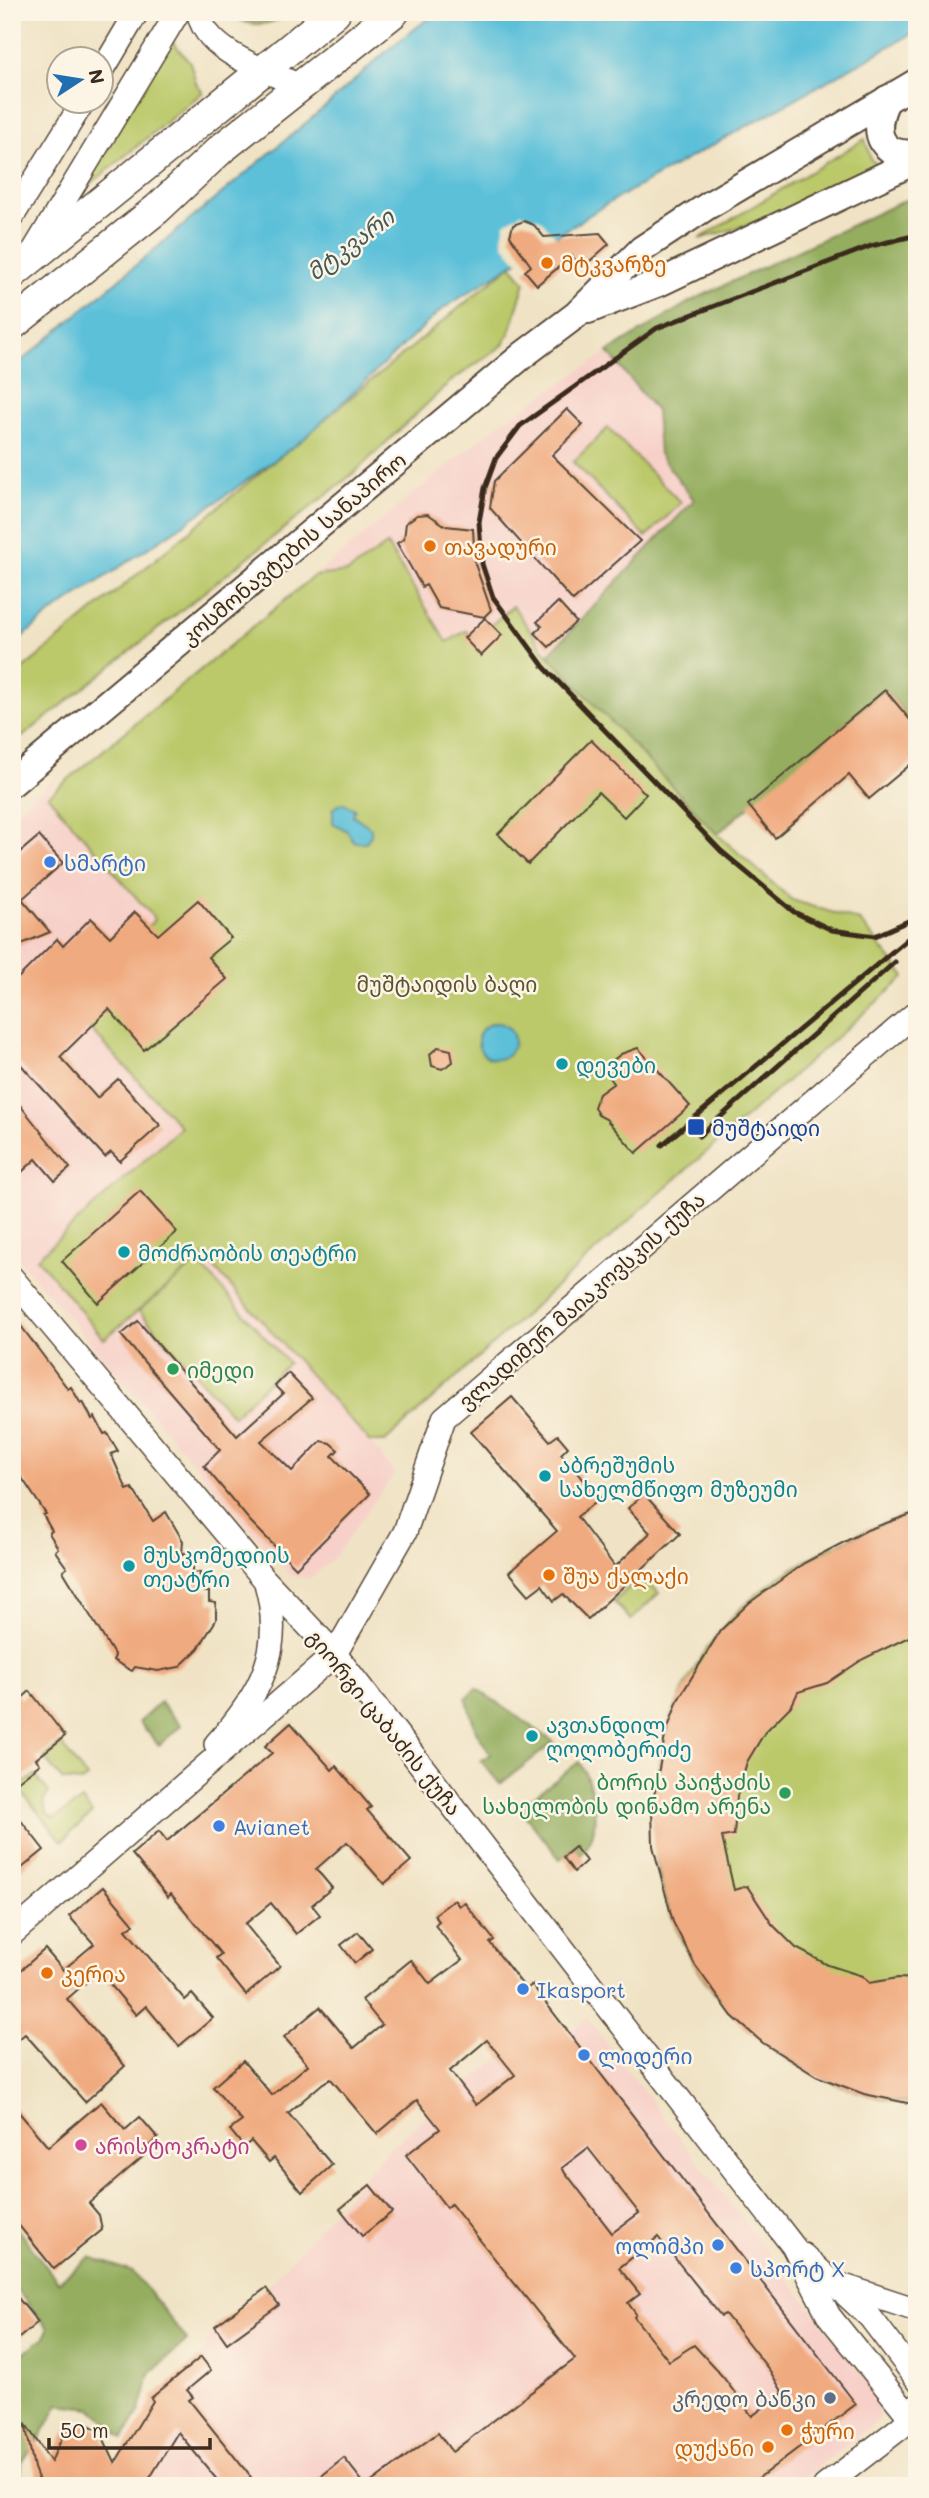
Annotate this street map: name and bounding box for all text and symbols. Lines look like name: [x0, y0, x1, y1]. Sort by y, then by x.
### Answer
north arrow: [46, 46, 116, 116]
text: N: [83, 67, 111, 86]
water label: მტკვარი: [300, 201, 400, 287]
place label: მტკვარზე: [561, 250, 667, 277]
marker: მტკვარზე: [539, 255, 555, 271]
street label: კოსმონავტების სანაპირო: [175, 446, 411, 650]
place label: თავადური: [444, 533, 557, 561]
marker: თავადური: [422, 538, 438, 554]
place label: სმარტი: [64, 849, 146, 876]
marker: სმარტი: [42, 854, 58, 870]
park label: მუშტაიდის ბაღი: [357, 970, 537, 998]
place label: დევები: [576, 1051, 656, 1079]
marker: დევები: [554, 1056, 570, 1072]
place label: მუშტაიდი: [712, 1114, 820, 1142]
marker: მუშტაიდი: [686, 1117, 706, 1137]
street label: ვლადიმერ მაიაკოვსკის ქუჩა: [452, 1185, 711, 1415]
place label: მოძრაობის თეატრი: [138, 1239, 357, 1266]
marker: მოძრაობის თეატრი: [116, 1244, 132, 1260]
place label: იმედი: [187, 1356, 254, 1384]
marker: იმედი: [165, 1361, 181, 1377]
place label: აბრეშუმის სახელმწიფო მუზეუმი: [559, 1451, 798, 1503]
marker: აბრეშუმის სახელმწიფო მუზეუმი: [537, 1468, 553, 1484]
place label: მუსკომედიის თეატრი: [143, 1541, 290, 1592]
marker: მუსკომედიის თეატრი: [121, 1558, 137, 1574]
place label: შუა ქალაქი: [563, 1562, 689, 1590]
marker: შუა ქალაქი: [541, 1567, 557, 1583]
street label: გიორგი ცაბაძის ქუჩა: [302, 1624, 468, 1820]
place label: ავთანდილ ღოღობერიძე: [546, 1711, 692, 1763]
marker: ავთანდილ ღოღობერიძე: [524, 1728, 540, 1744]
place label: ბორის პაიჭაძის სახელობის დინამო არენა: [482, 1768, 771, 1820]
marker: ბორის პაიჭაძის სახელობის დინამო არენა: [777, 1785, 793, 1801]
place label: Avianet: [233, 1813, 310, 1840]
marker: Avianet: [211, 1818, 227, 1834]
place label: კერია: [61, 1960, 126, 1987]
marker: კერია: [39, 1965, 55, 1981]
place label: Ikasport: [537, 1976, 626, 2003]
marker: Ikasport: [515, 1981, 531, 1997]
place label: ლიდერი: [598, 2042, 692, 2070]
marker: ლიდერი: [576, 2047, 592, 2063]
place label: არისტოკრატი: [95, 2132, 250, 2159]
marker: არისტოკრატი: [73, 2137, 89, 2153]
place label: ოლიმპი: [615, 2232, 704, 2260]
marker: ოლიმპი: [710, 2237, 726, 2253]
place label: სპორტ X: [750, 2255, 845, 2282]
marker: სპორტ X: [728, 2260, 744, 2276]
place label: კრედო ბანკი: [672, 2385, 816, 2413]
marker: კრედო ბანკი: [822, 2390, 838, 2406]
scale bar: [49, 2407, 210, 2451]
text: 50 m: [60, 2416, 109, 2443]
place label: ჭური: [801, 2417, 855, 2444]
marker: ჭური: [779, 2422, 795, 2438]
place label: დუქანი: [674, 2434, 754, 2462]
marker: დუქანი: [760, 2439, 776, 2455]

